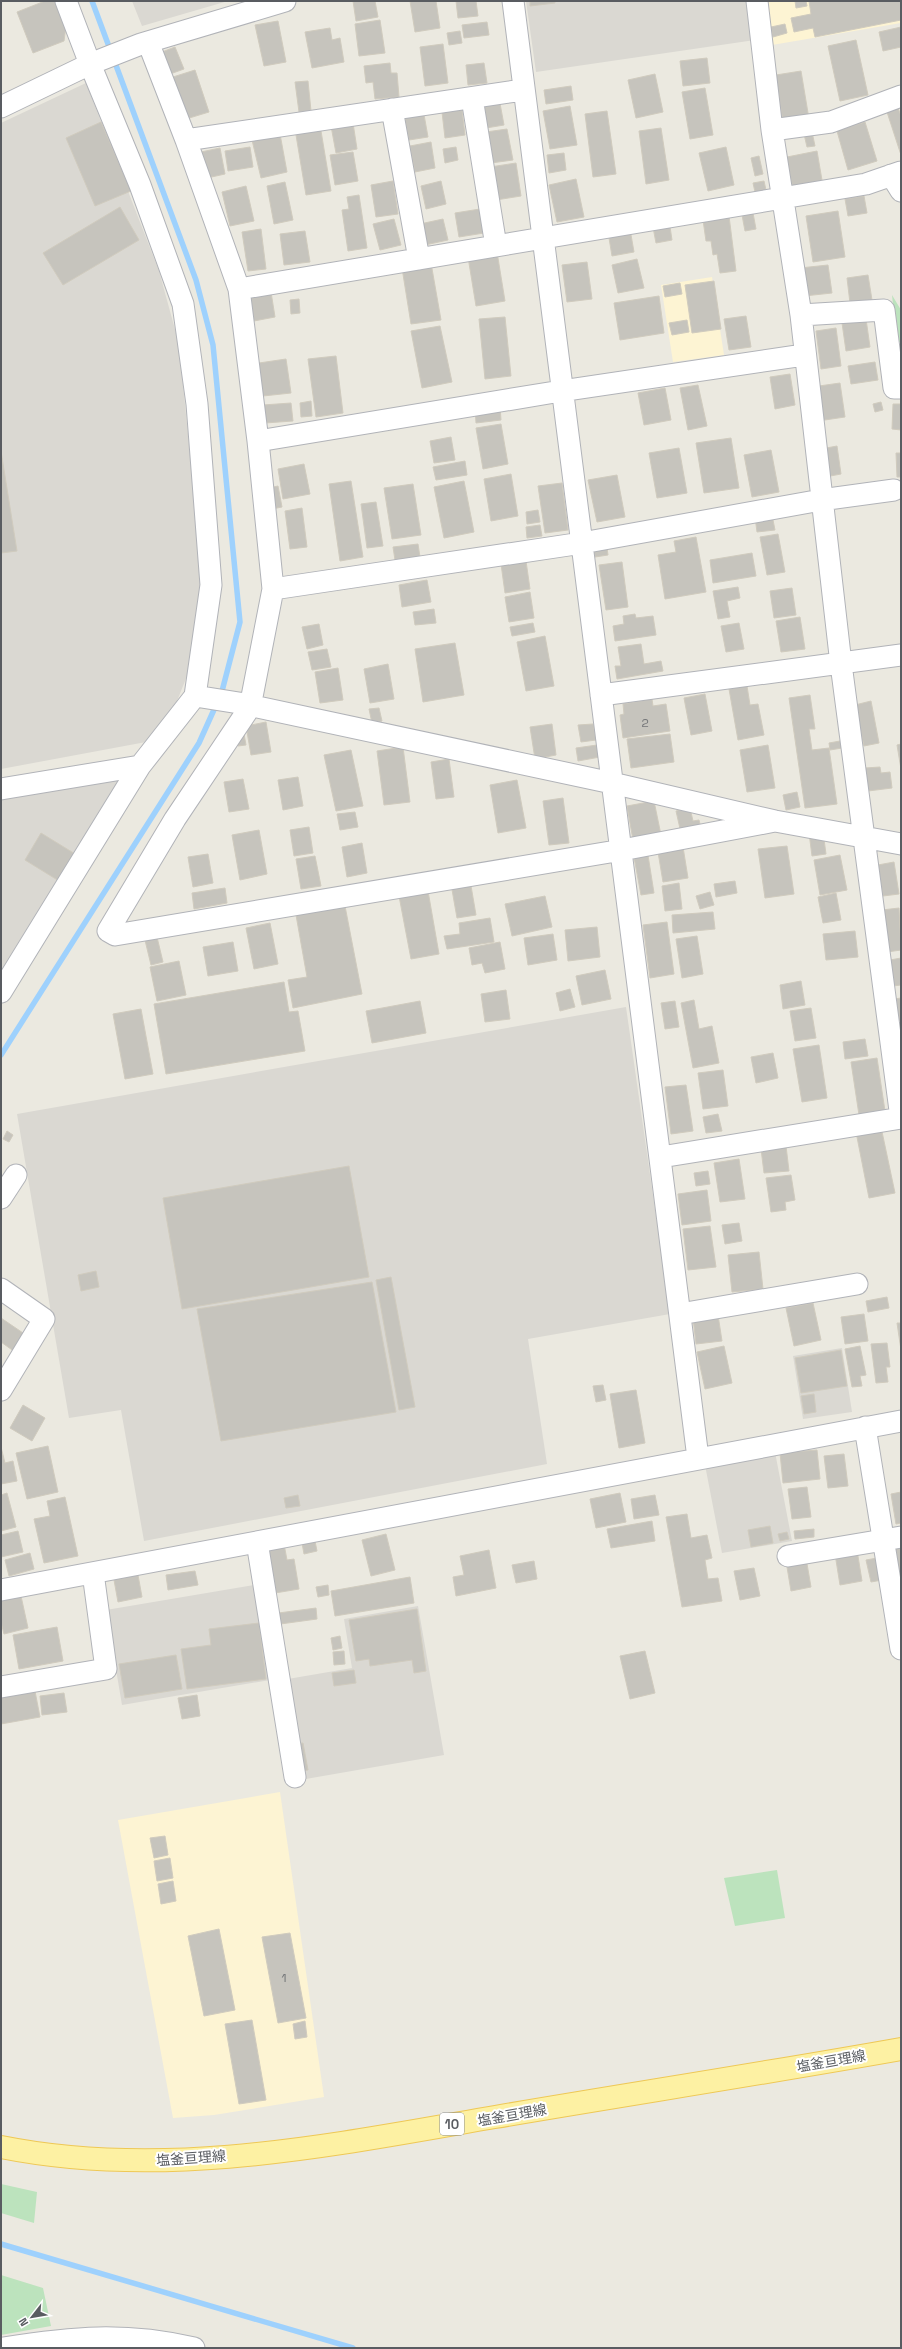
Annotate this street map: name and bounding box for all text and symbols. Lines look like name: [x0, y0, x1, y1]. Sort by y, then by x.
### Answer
house number: 2: [641, 715, 649, 731]
house number: 1: [281, 1970, 287, 1986]
street label: 塩釜亘理線: [795, 2046, 867, 2076]
street label: 塩釜亘理線: [476, 2100, 548, 2130]
road number: 10: [440, 2113, 464, 2135]
street label: 塩釜亘理線: [155, 2147, 227, 2169]
north arrow: [12, 2297, 52, 2337]
text: N: [16, 2315, 31, 2329]

